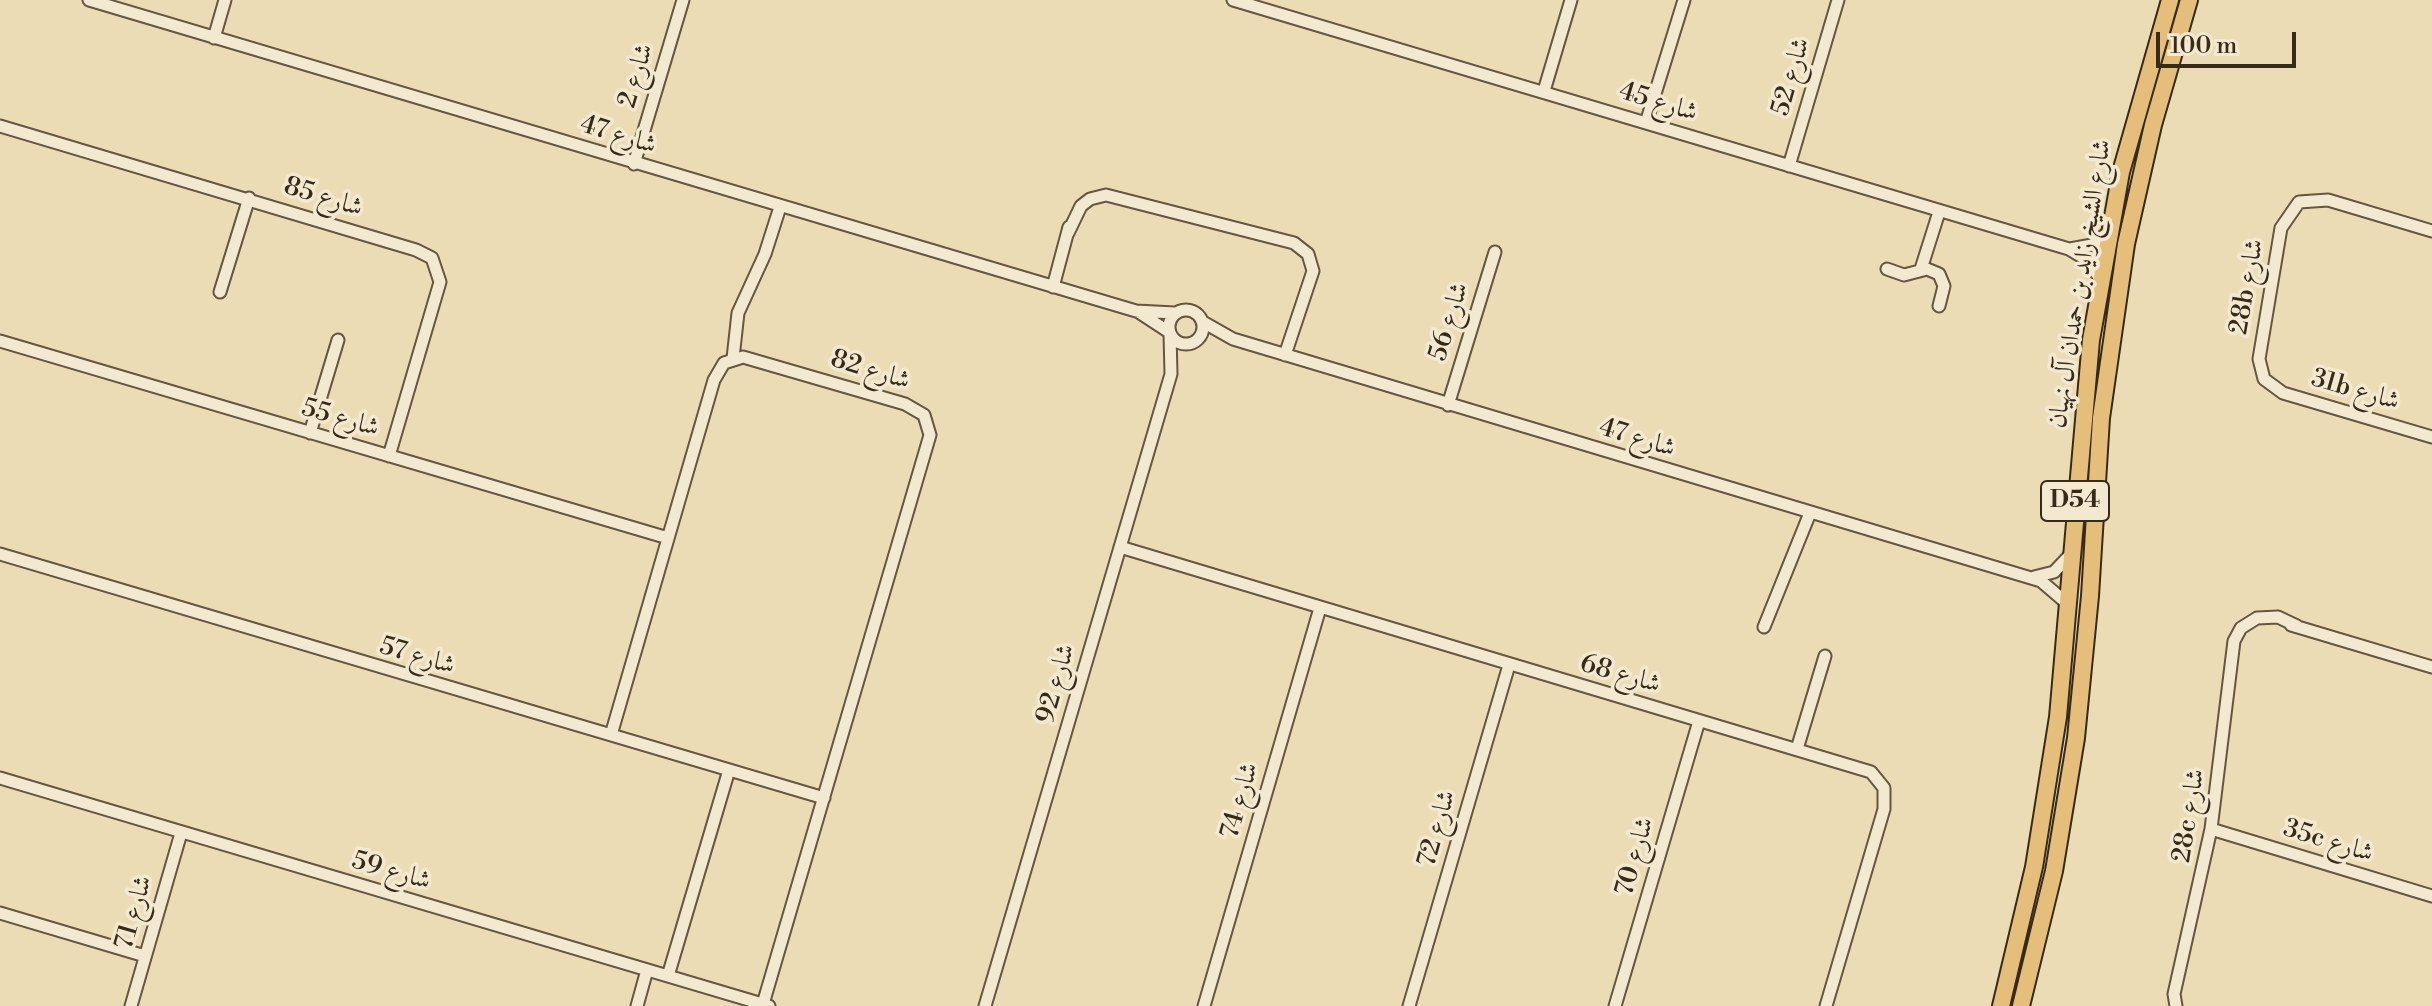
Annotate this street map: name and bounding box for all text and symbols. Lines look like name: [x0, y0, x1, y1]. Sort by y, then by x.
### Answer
scale bar: [2160, 16, 2300, 66]
text: 100 m: [2170, 31, 2237, 61]
street label: شارع 52: [1766, 34, 1818, 120]
street label: شارع 2: [613, 40, 661, 112]
street label: شارع 45: [1615, 76, 1701, 130]
street label: شارع 47: [576, 110, 660, 162]
street label: شارع الشيخ زايد بن حمدان آل نهيان: [2043, 138, 2119, 430]
street label: شارع 85: [280, 171, 366, 225]
street label: 28b شارع: [2224, 237, 2272, 337]
street label: شارع 56: [1423, 279, 1477, 365]
street label: شارع 82: [827, 344, 913, 398]
street label: 31b شارع: [2307, 364, 2403, 418]
street label: شارع 55: [298, 393, 382, 445]
street label: شارع 47: [1595, 413, 1679, 465]
road number: D54: [2041, 481, 2109, 521]
street label: شارع 57: [376, 631, 458, 683]
street label: شارع 92: [1031, 641, 1083, 727]
street label: شارع 68: [1576, 649, 1664, 701]
street label: شارع 74: [1215, 759, 1267, 843]
street label: 28c شارع: [2167, 767, 2213, 865]
street label: شارع 72: [1412, 787, 1464, 871]
street label: شارع 70: [1610, 814, 1662, 900]
street label: 35c شارع: [2279, 814, 2377, 870]
street label: شارع 59: [348, 846, 434, 898]
street label: شارع 71: [110, 872, 160, 954]

